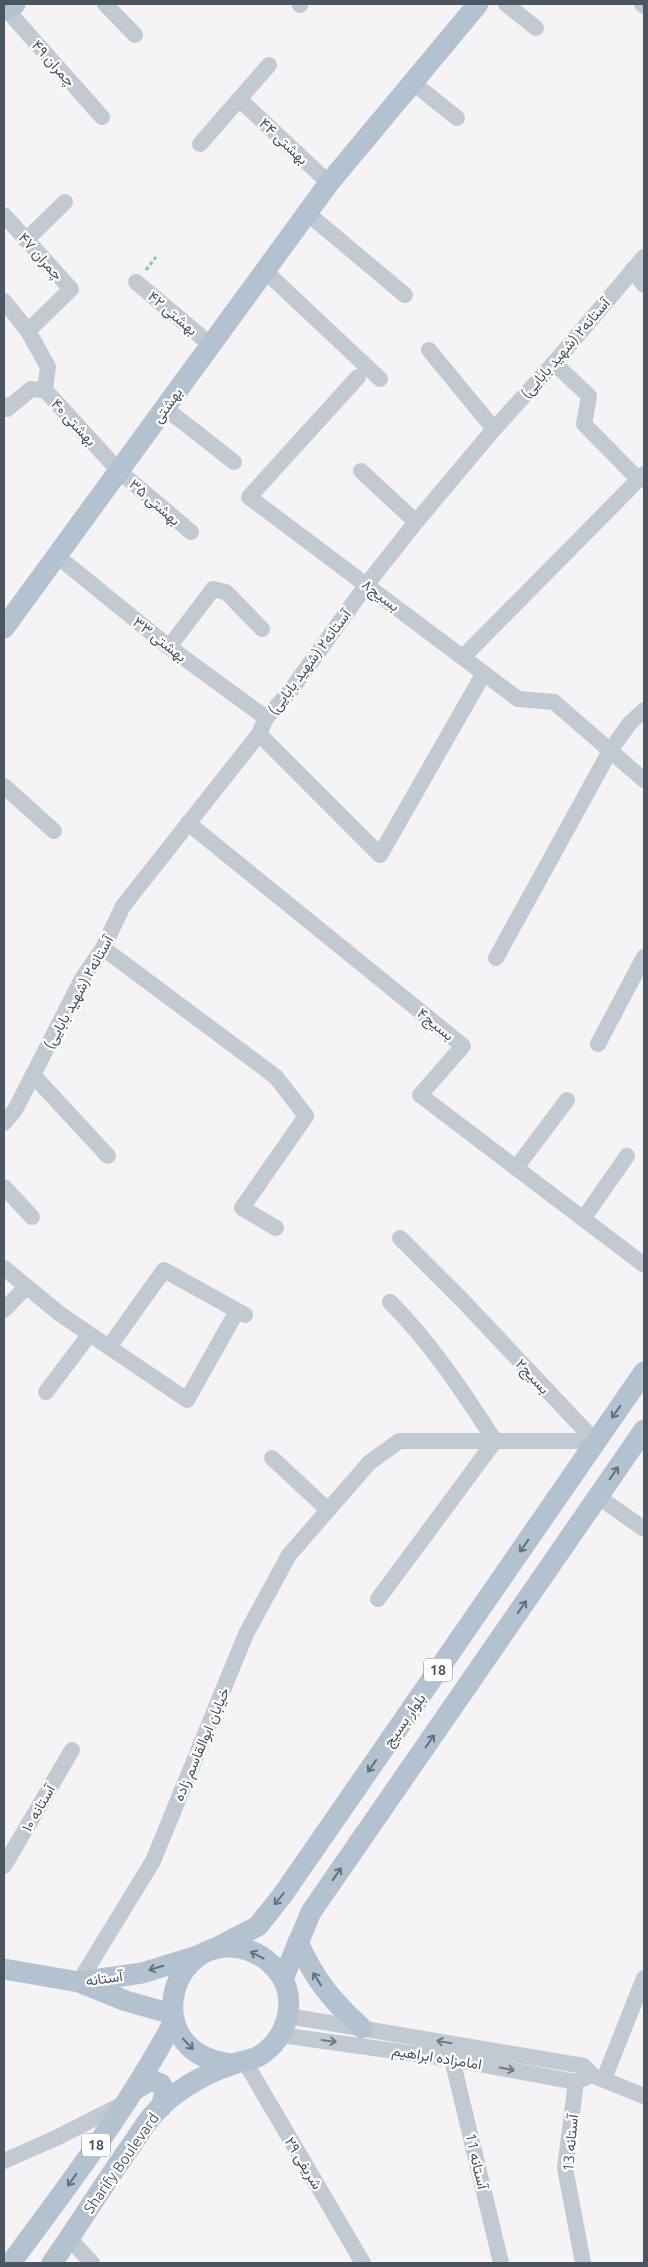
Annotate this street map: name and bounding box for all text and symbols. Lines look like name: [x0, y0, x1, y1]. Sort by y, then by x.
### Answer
street label: چمران ۴۹: [27, 36, 79, 91]
street label: بهشتی ۴۴: [255, 114, 312, 169]
street label: چمران ۴۷: [14, 229, 67, 285]
street label: بهشتی ۴۲: [143, 287, 201, 340]
street label: آستانه۲ (شهید بابایی): [517, 293, 616, 403]
street label: بهشتی: [148, 384, 187, 427]
street label: بهشتی ۴۰: [47, 395, 100, 450]
street label: بهشتی ۳۵: [125, 475, 184, 530]
street label: بسیج۸: [357, 575, 403, 617]
street label: آستانه۲ (شهید بابایی): [264, 605, 357, 719]
street label: بهشتی ۳۳: [129, 613, 190, 667]
street label: آستانه۲ (شهید بابایی): [40, 931, 119, 1053]
street label: بسیج۴: [412, 1004, 458, 1046]
street label: بسیج۲: [510, 1355, 553, 1399]
one-way arrow: [611, 1405, 621, 1419]
one-way arrow: [609, 1466, 619, 1480]
one-way arrow: [519, 1539, 529, 1553]
one-way arrow: [517, 1600, 527, 1614]
road number: 18: [424, 1658, 452, 1682]
street label: خیابان ابوالقاسم زاده: [169, 1685, 234, 1804]
street label: بلوار بسیج: [379, 1690, 431, 1752]
one-way arrow: [425, 1734, 435, 1748]
one-way arrow: [367, 1759, 377, 1773]
street label: آستانه ۱۰: [18, 1780, 59, 1834]
one-way arrow: [332, 1868, 342, 1882]
one-way arrow: [274, 1892, 285, 1905]
one-way arrow: [249, 1950, 264, 1960]
one-way arrow: [149, 1964, 165, 1974]
street label: آستانه: [84, 1967, 125, 1989]
one-way arrow: [312, 1973, 322, 1987]
one-way arrow: [437, 2036, 453, 2046]
one-way arrow: [321, 2037, 337, 2047]
one-way arrow: [182, 2038, 194, 2051]
street label: امامزاده ابراهیم: [391, 2042, 483, 2074]
one-way arrow: [499, 2064, 515, 2074]
street label: Sharify Boulevard: [80, 2110, 162, 2216]
street label: آستانه 13: [559, 2112, 581, 2172]
street label: آستانه 11: [462, 2131, 492, 2192]
road number: 18: [82, 2134, 110, 2156]
street label: شریفی ۲۹: [280, 2134, 326, 2193]
one-way arrow: [67, 2173, 77, 2187]

